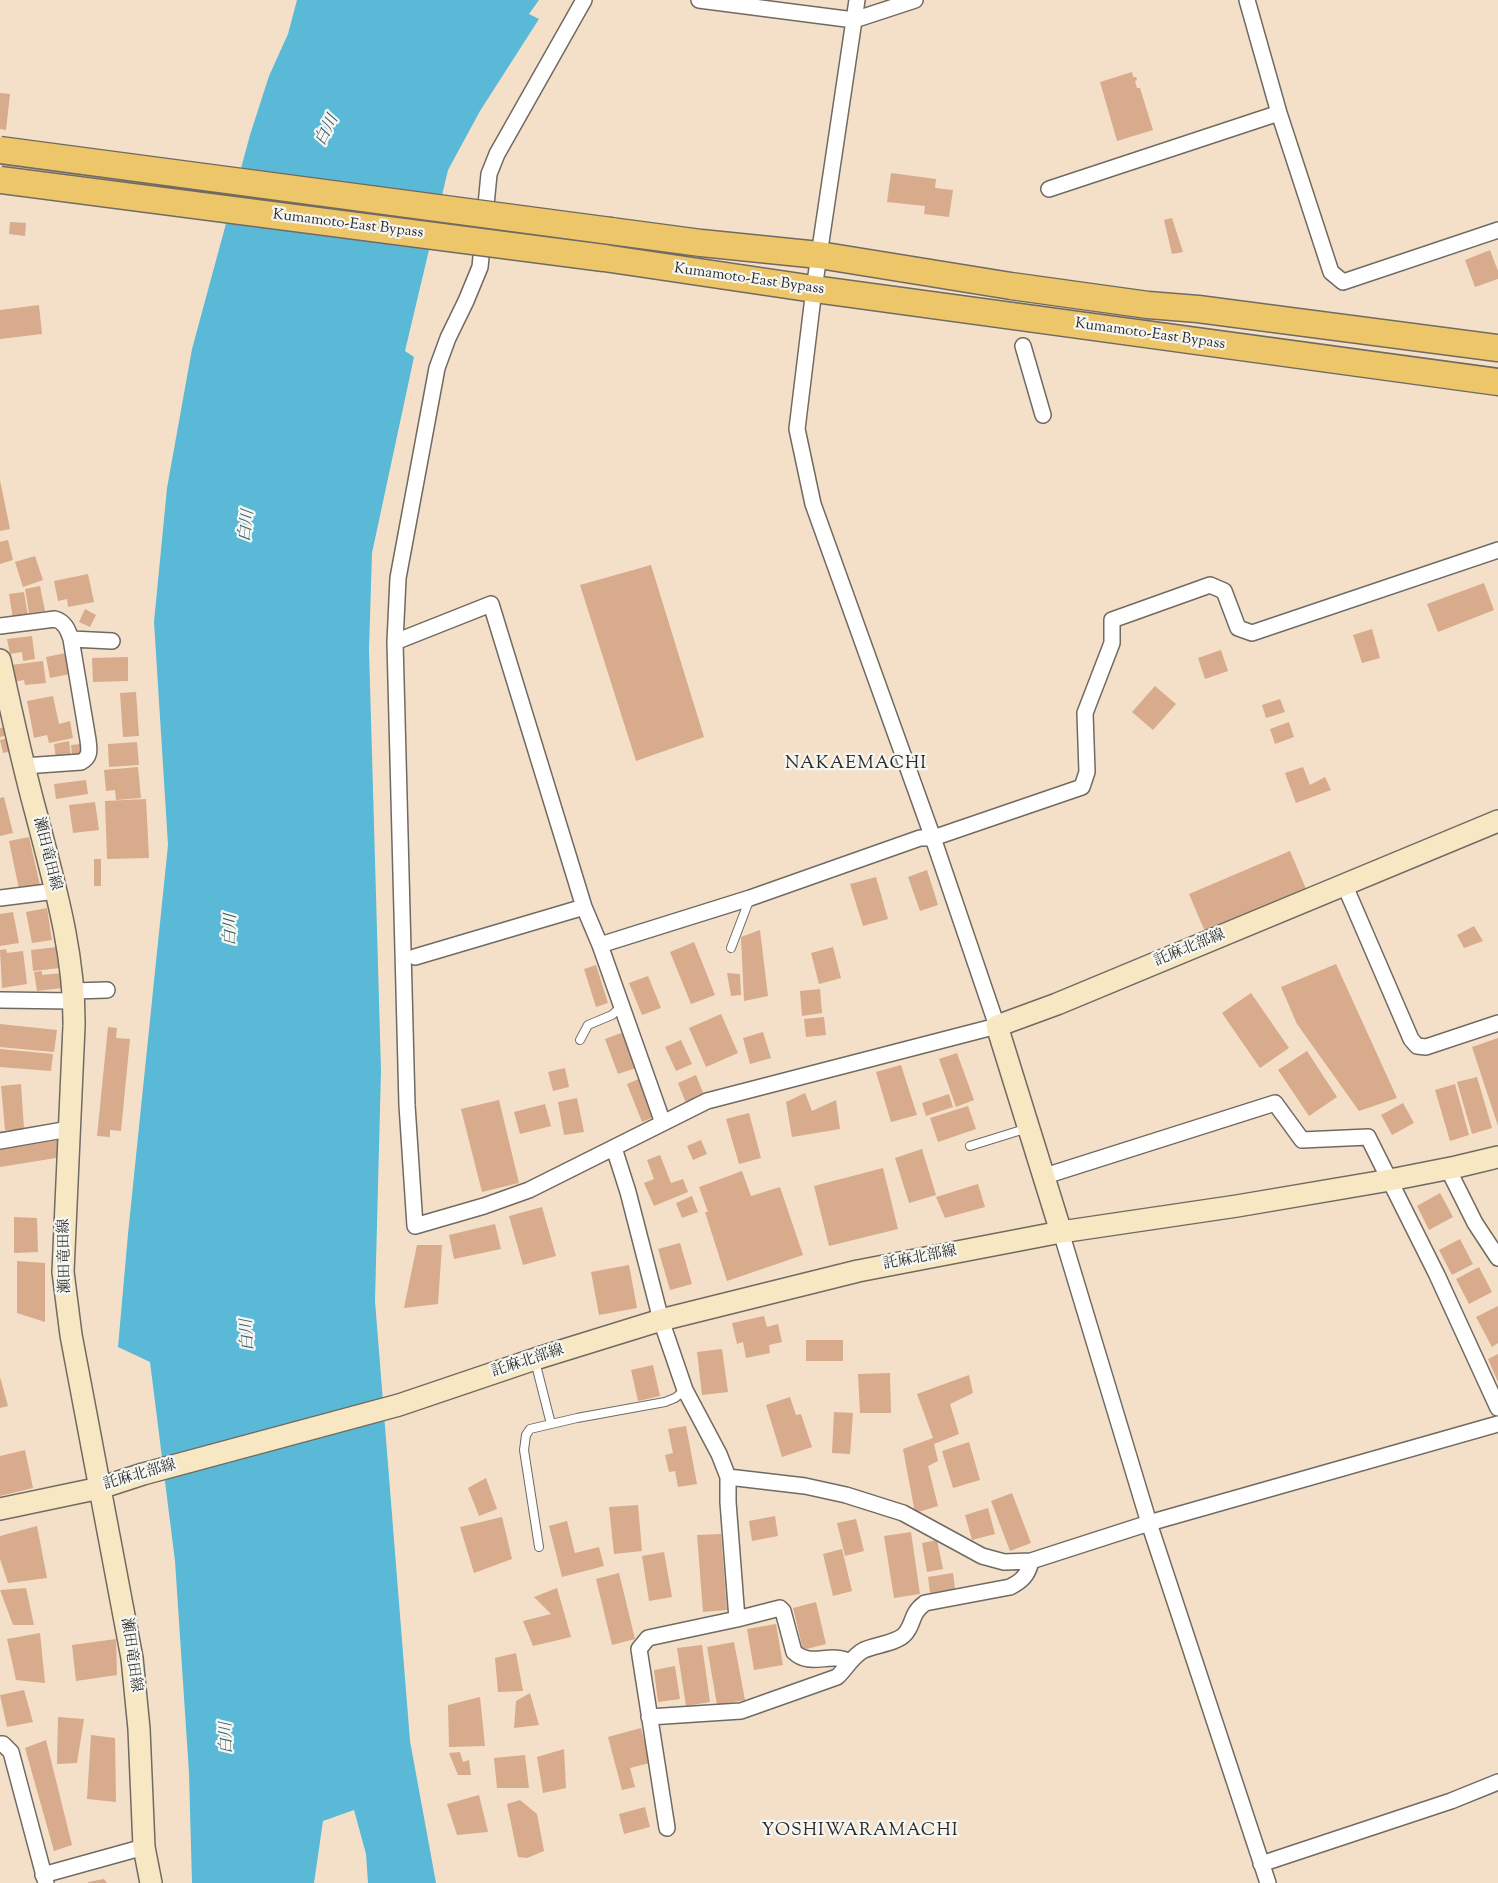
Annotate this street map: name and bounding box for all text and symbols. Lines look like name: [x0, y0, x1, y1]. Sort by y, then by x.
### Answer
water label: 白川: [312, 112, 344, 150]
street label: Kumamoto-East Bypass: [272, 207, 424, 243]
street label: Kumamoto-East Bypass: [673, 261, 825, 299]
street label: Kumamoto-East Bypass: [1074, 316, 1226, 354]
water label: 白川: [237, 509, 259, 543]
district label: NAKAEMACHI: [784, 754, 928, 776]
street label: 瀬田竜田線: [28, 815, 64, 893]
water label: 白川: [222, 914, 242, 946]
street label: 託麻北部線: [1152, 927, 1228, 971]
street label: 瀬田竜田線: [56, 1218, 76, 1294]
street label: 託麻北部線: [881, 1243, 959, 1275]
water label: 白川: [239, 1319, 259, 1351]
street label: 託麻北部線: [490, 1342, 566, 1382]
street label: 託麻北部線: [101, 1457, 179, 1495]
street label: 瀬田竜田線: [116, 1617, 144, 1693]
water label: 白川: [218, 1722, 238, 1754]
district label: YOSHIWARAMACHI: [760, 1821, 960, 1843]

